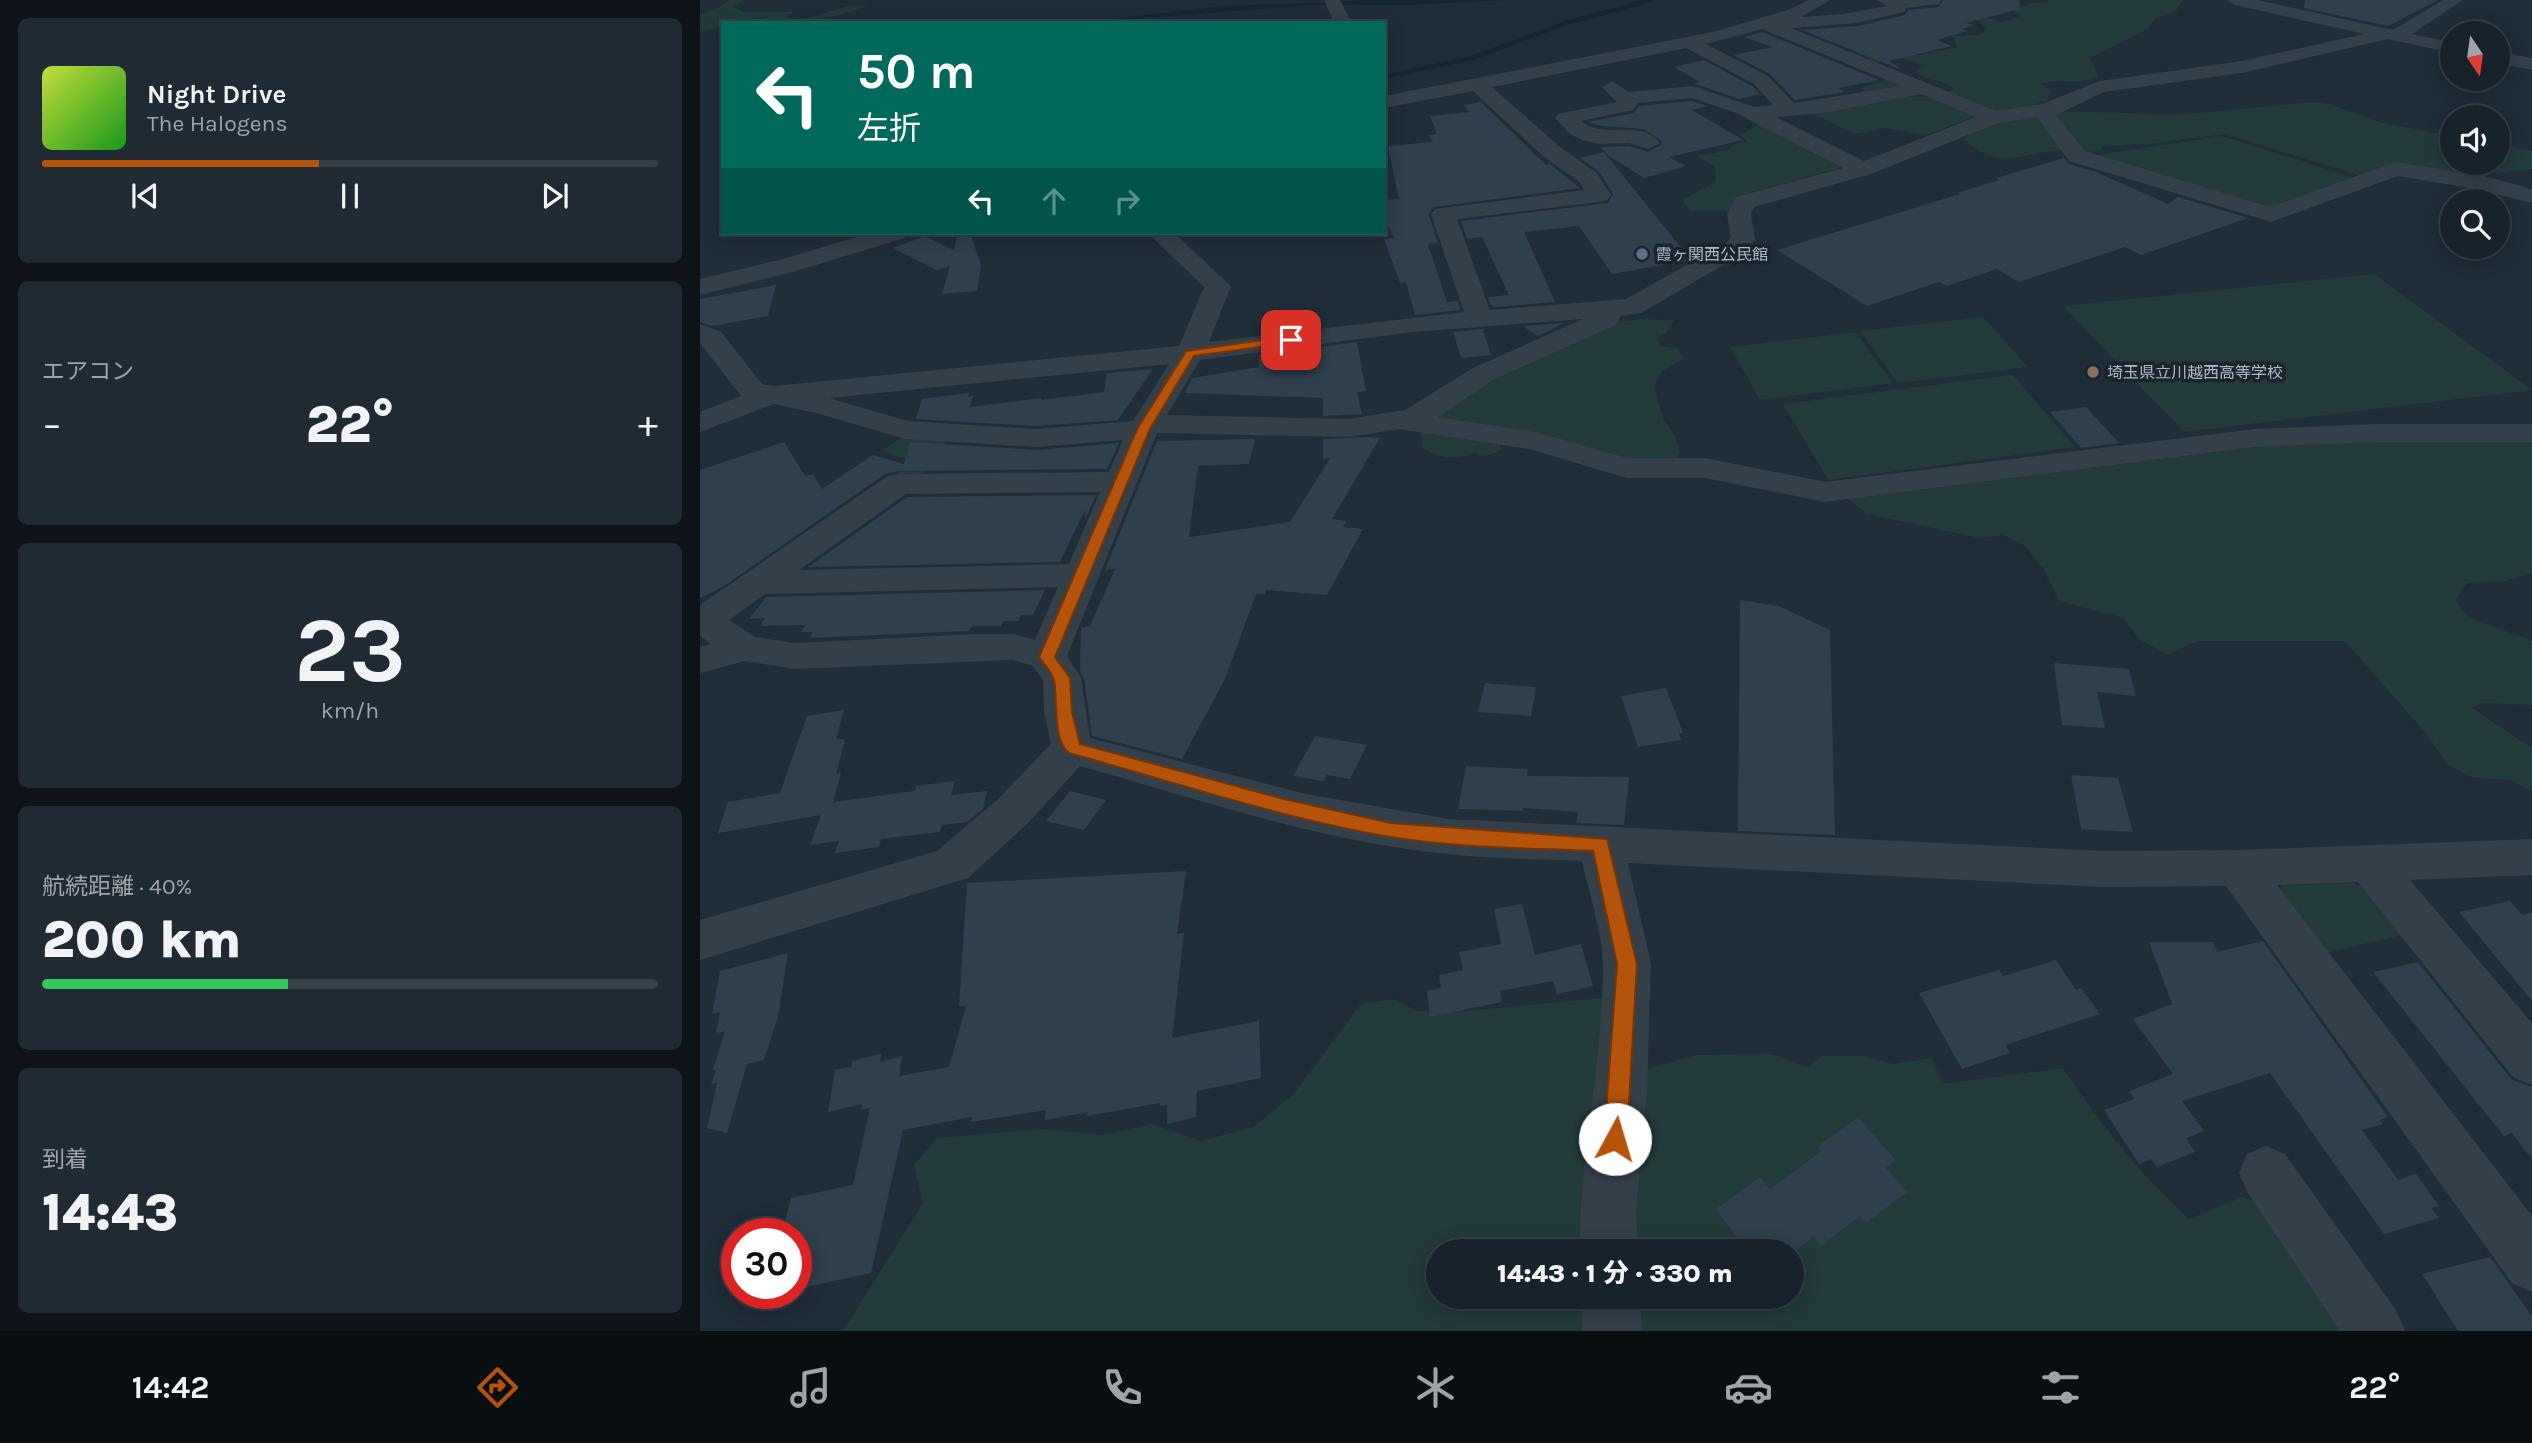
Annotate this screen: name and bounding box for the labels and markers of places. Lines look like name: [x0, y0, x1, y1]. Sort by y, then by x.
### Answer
place label: 霞ヶ関西公民館: [1656, 245, 1768, 264]
marker: 霞ヶ関西公民館: [1634, 246, 1650, 262]
pin: [1261, 310, 1321, 370]
place label: 埼玉県立川越西高等学校: [2107, 363, 2283, 382]
marker: 埼玉県立川越西高等学校: [2085, 364, 2101, 380]

